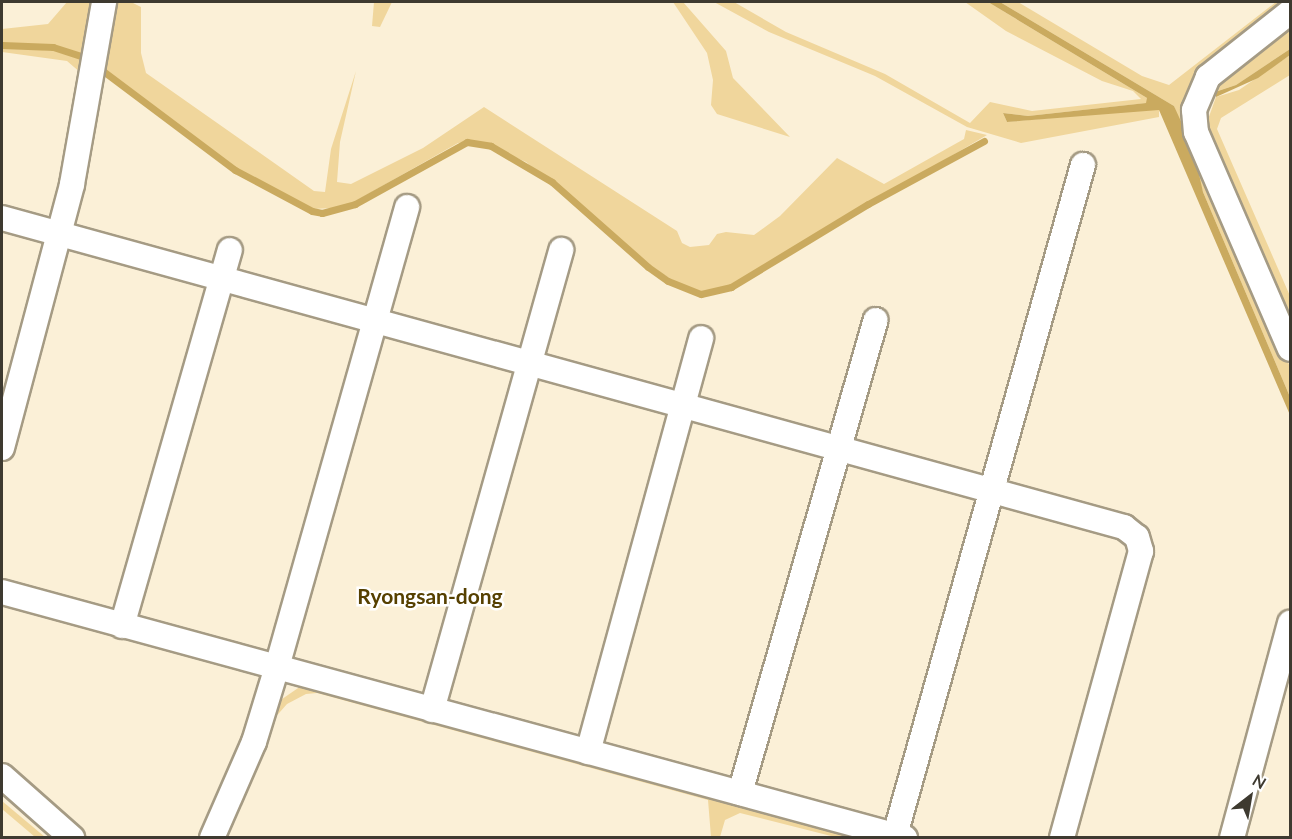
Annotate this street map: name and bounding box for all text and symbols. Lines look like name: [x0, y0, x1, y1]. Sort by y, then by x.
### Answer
district label: Ryongsan-dong: [357, 583, 503, 609]
north arrow: [1220, 767, 1280, 827]
text: N: [1249, 770, 1270, 792]

